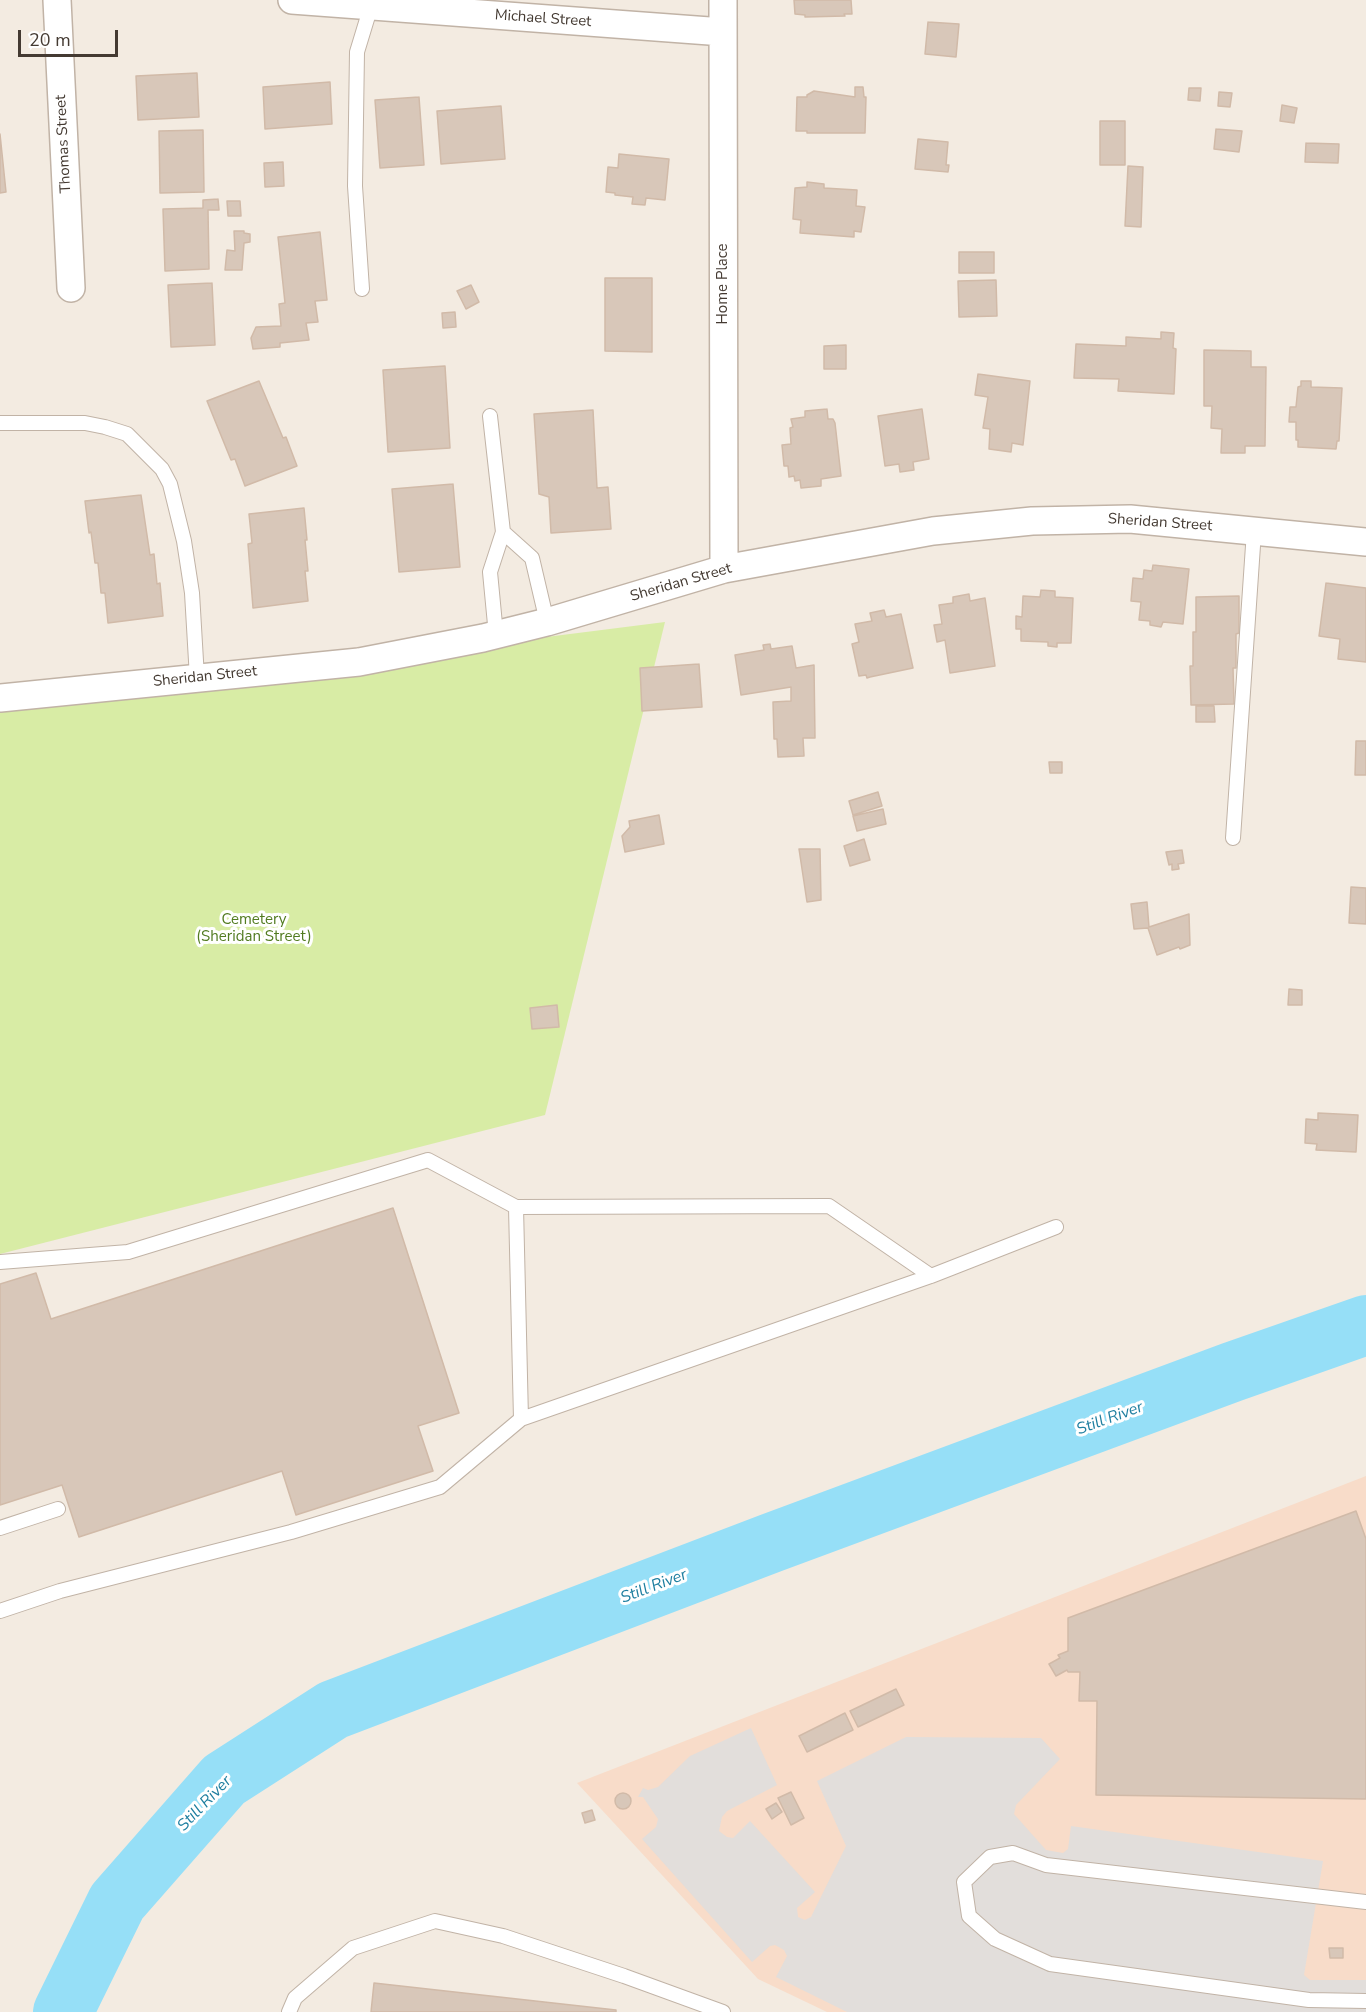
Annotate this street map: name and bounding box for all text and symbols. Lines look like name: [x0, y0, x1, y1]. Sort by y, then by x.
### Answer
street label: Michael Street: [494, 7, 592, 31]
scale bar: [21, 18, 122, 56]
text: 20 m: [29, 28, 71, 52]
street label: Thomas Street: [52, 94, 76, 194]
street label: Home Place: [714, 243, 732, 325]
street label: Sheridan Street: [1107, 510, 1213, 536]
street label: Sheridan Street: [628, 560, 734, 606]
street label: Sheridan Street: [152, 663, 258, 691]
park label: Cemetery (Sheridan Street): [196, 911, 312, 946]
water label: Still River: [1074, 1398, 1146, 1440]
water label: Still River: [618, 1566, 690, 1608]
water label: Still River: [174, 1772, 236, 1836]

